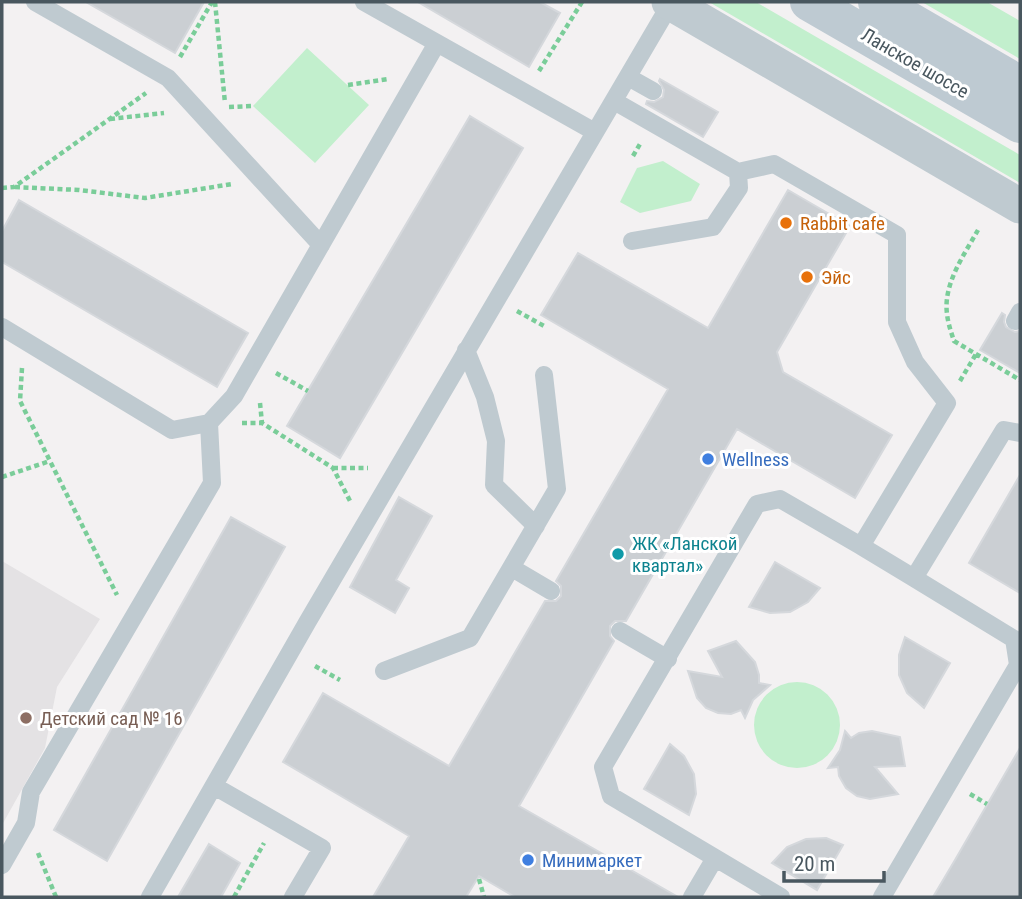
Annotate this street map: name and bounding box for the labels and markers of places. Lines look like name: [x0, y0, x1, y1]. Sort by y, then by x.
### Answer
place label: Rabbit cafe: [800, 212, 885, 235]
marker: Rabbit cafe: [778, 215, 794, 231]
place label: Эйс: [821, 266, 851, 289]
marker: Эйс: [799, 269, 815, 285]
place label: Wellness: [722, 448, 789, 471]
marker: Wellness: [700, 451, 716, 467]
place label: ЖК «Ланской квартал»: [632, 532, 737, 577]
marker: ЖК «Ланской квартал»: [610, 546, 626, 562]
place label: Детский сад № 16: [40, 707, 183, 730]
marker: Детский сад № 16: [18, 710, 34, 726]
place label: Минимаркет: [542, 849, 642, 872]
marker: Минимаркет: [520, 852, 536, 868]

